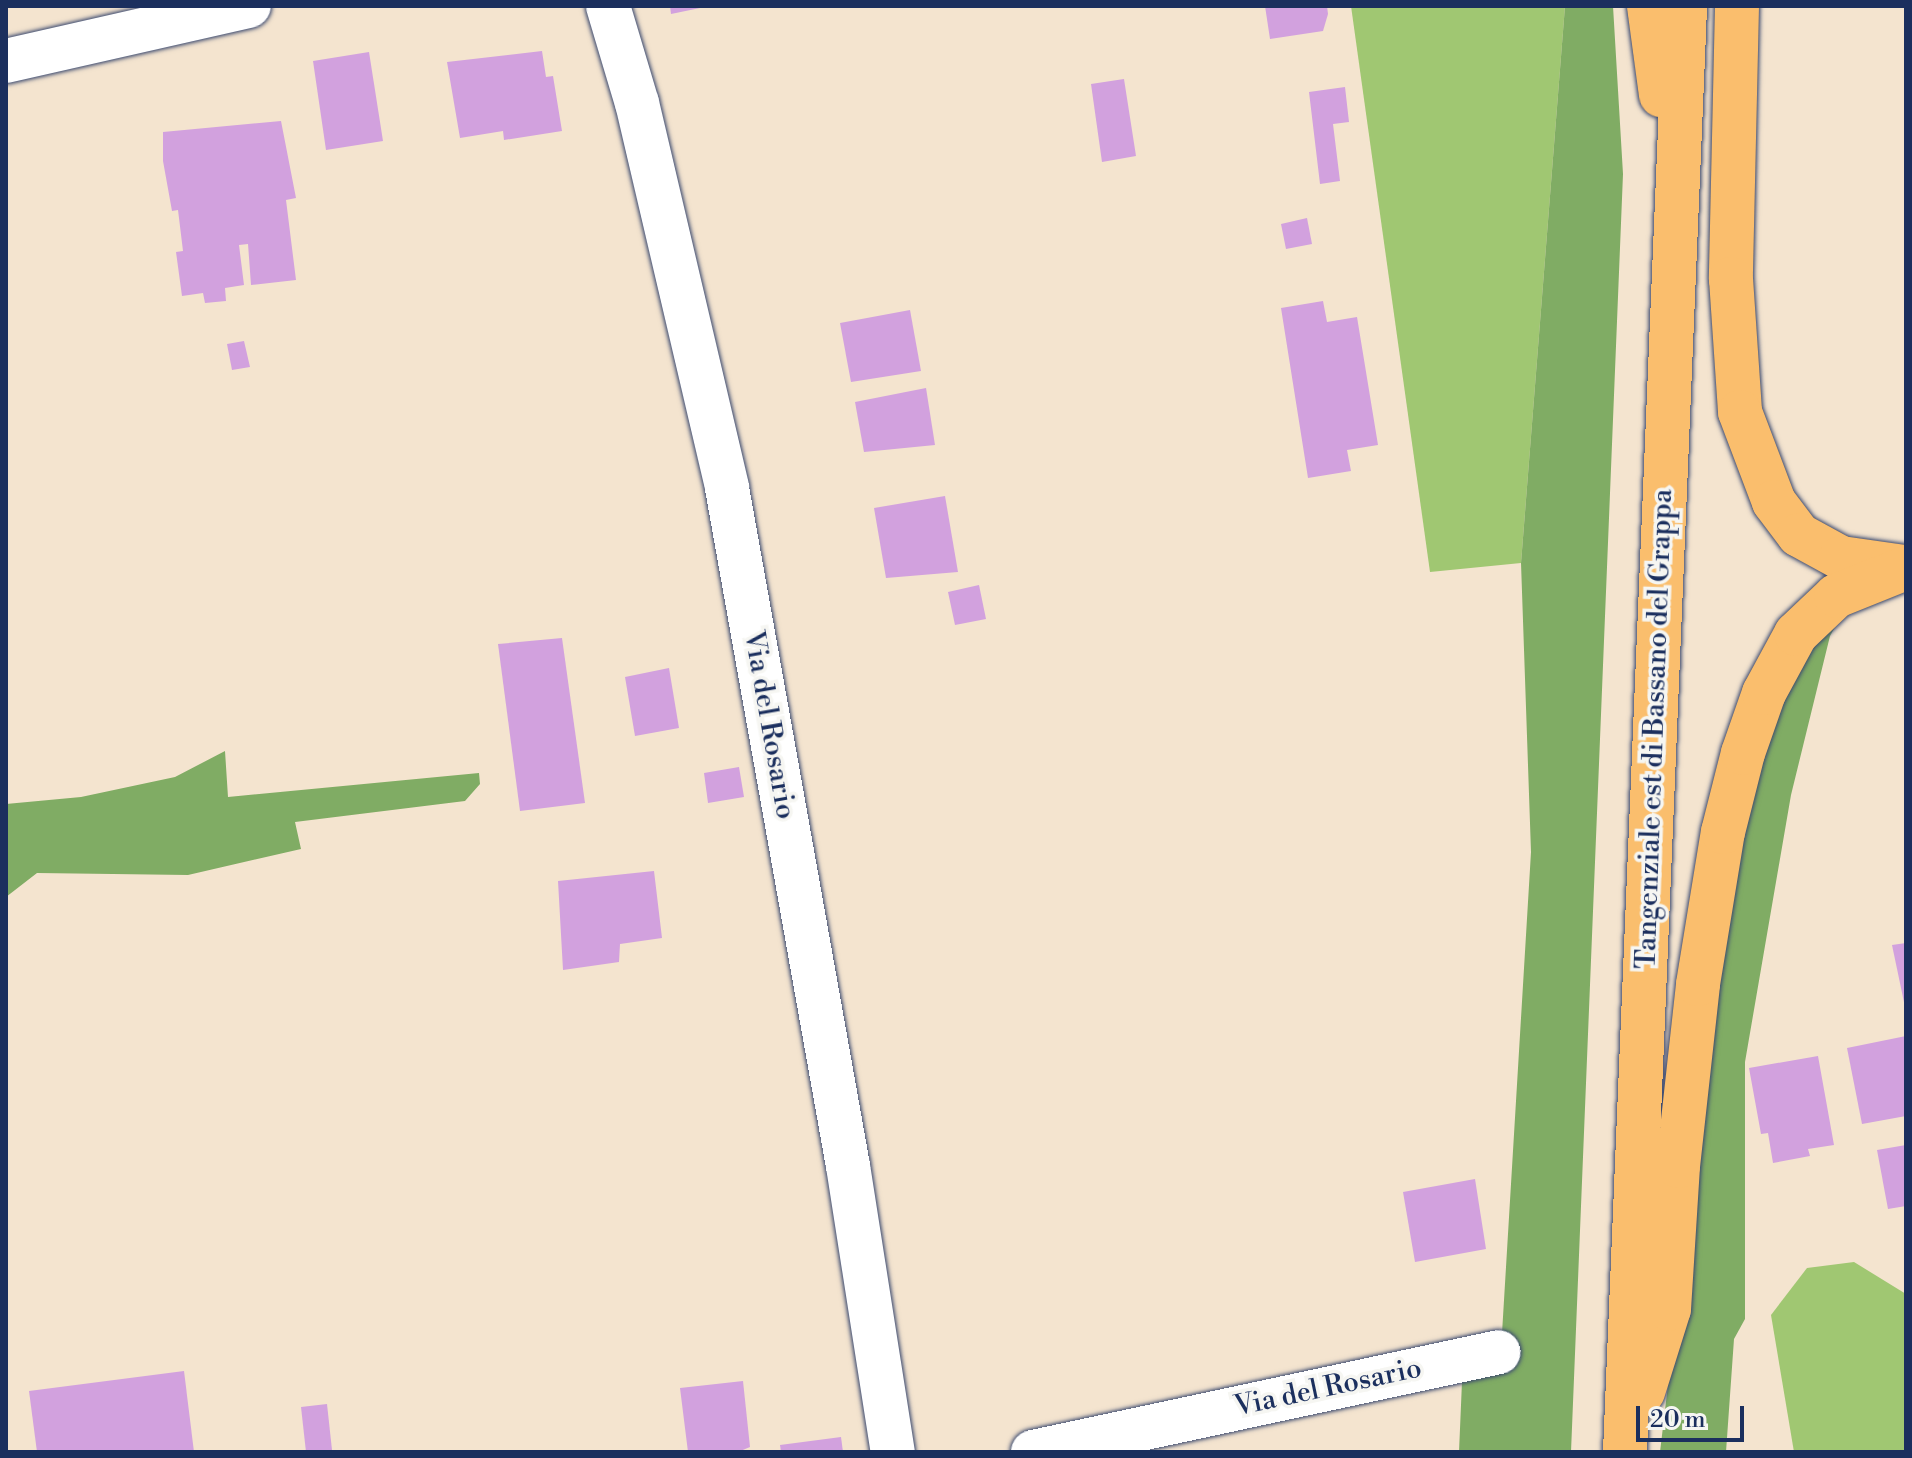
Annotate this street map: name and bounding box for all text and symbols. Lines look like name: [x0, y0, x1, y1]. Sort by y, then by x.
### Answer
street label: Tangenziale est di Bassano del Grappa: [1630, 488, 1680, 970]
street label: Via del Rosario: [736, 628, 802, 822]
street label: Via del Rosario: [1231, 1352, 1425, 1424]
scale bar: [1640, 1390, 1748, 1440]
text: 20 m: [1650, 1405, 1706, 1435]

